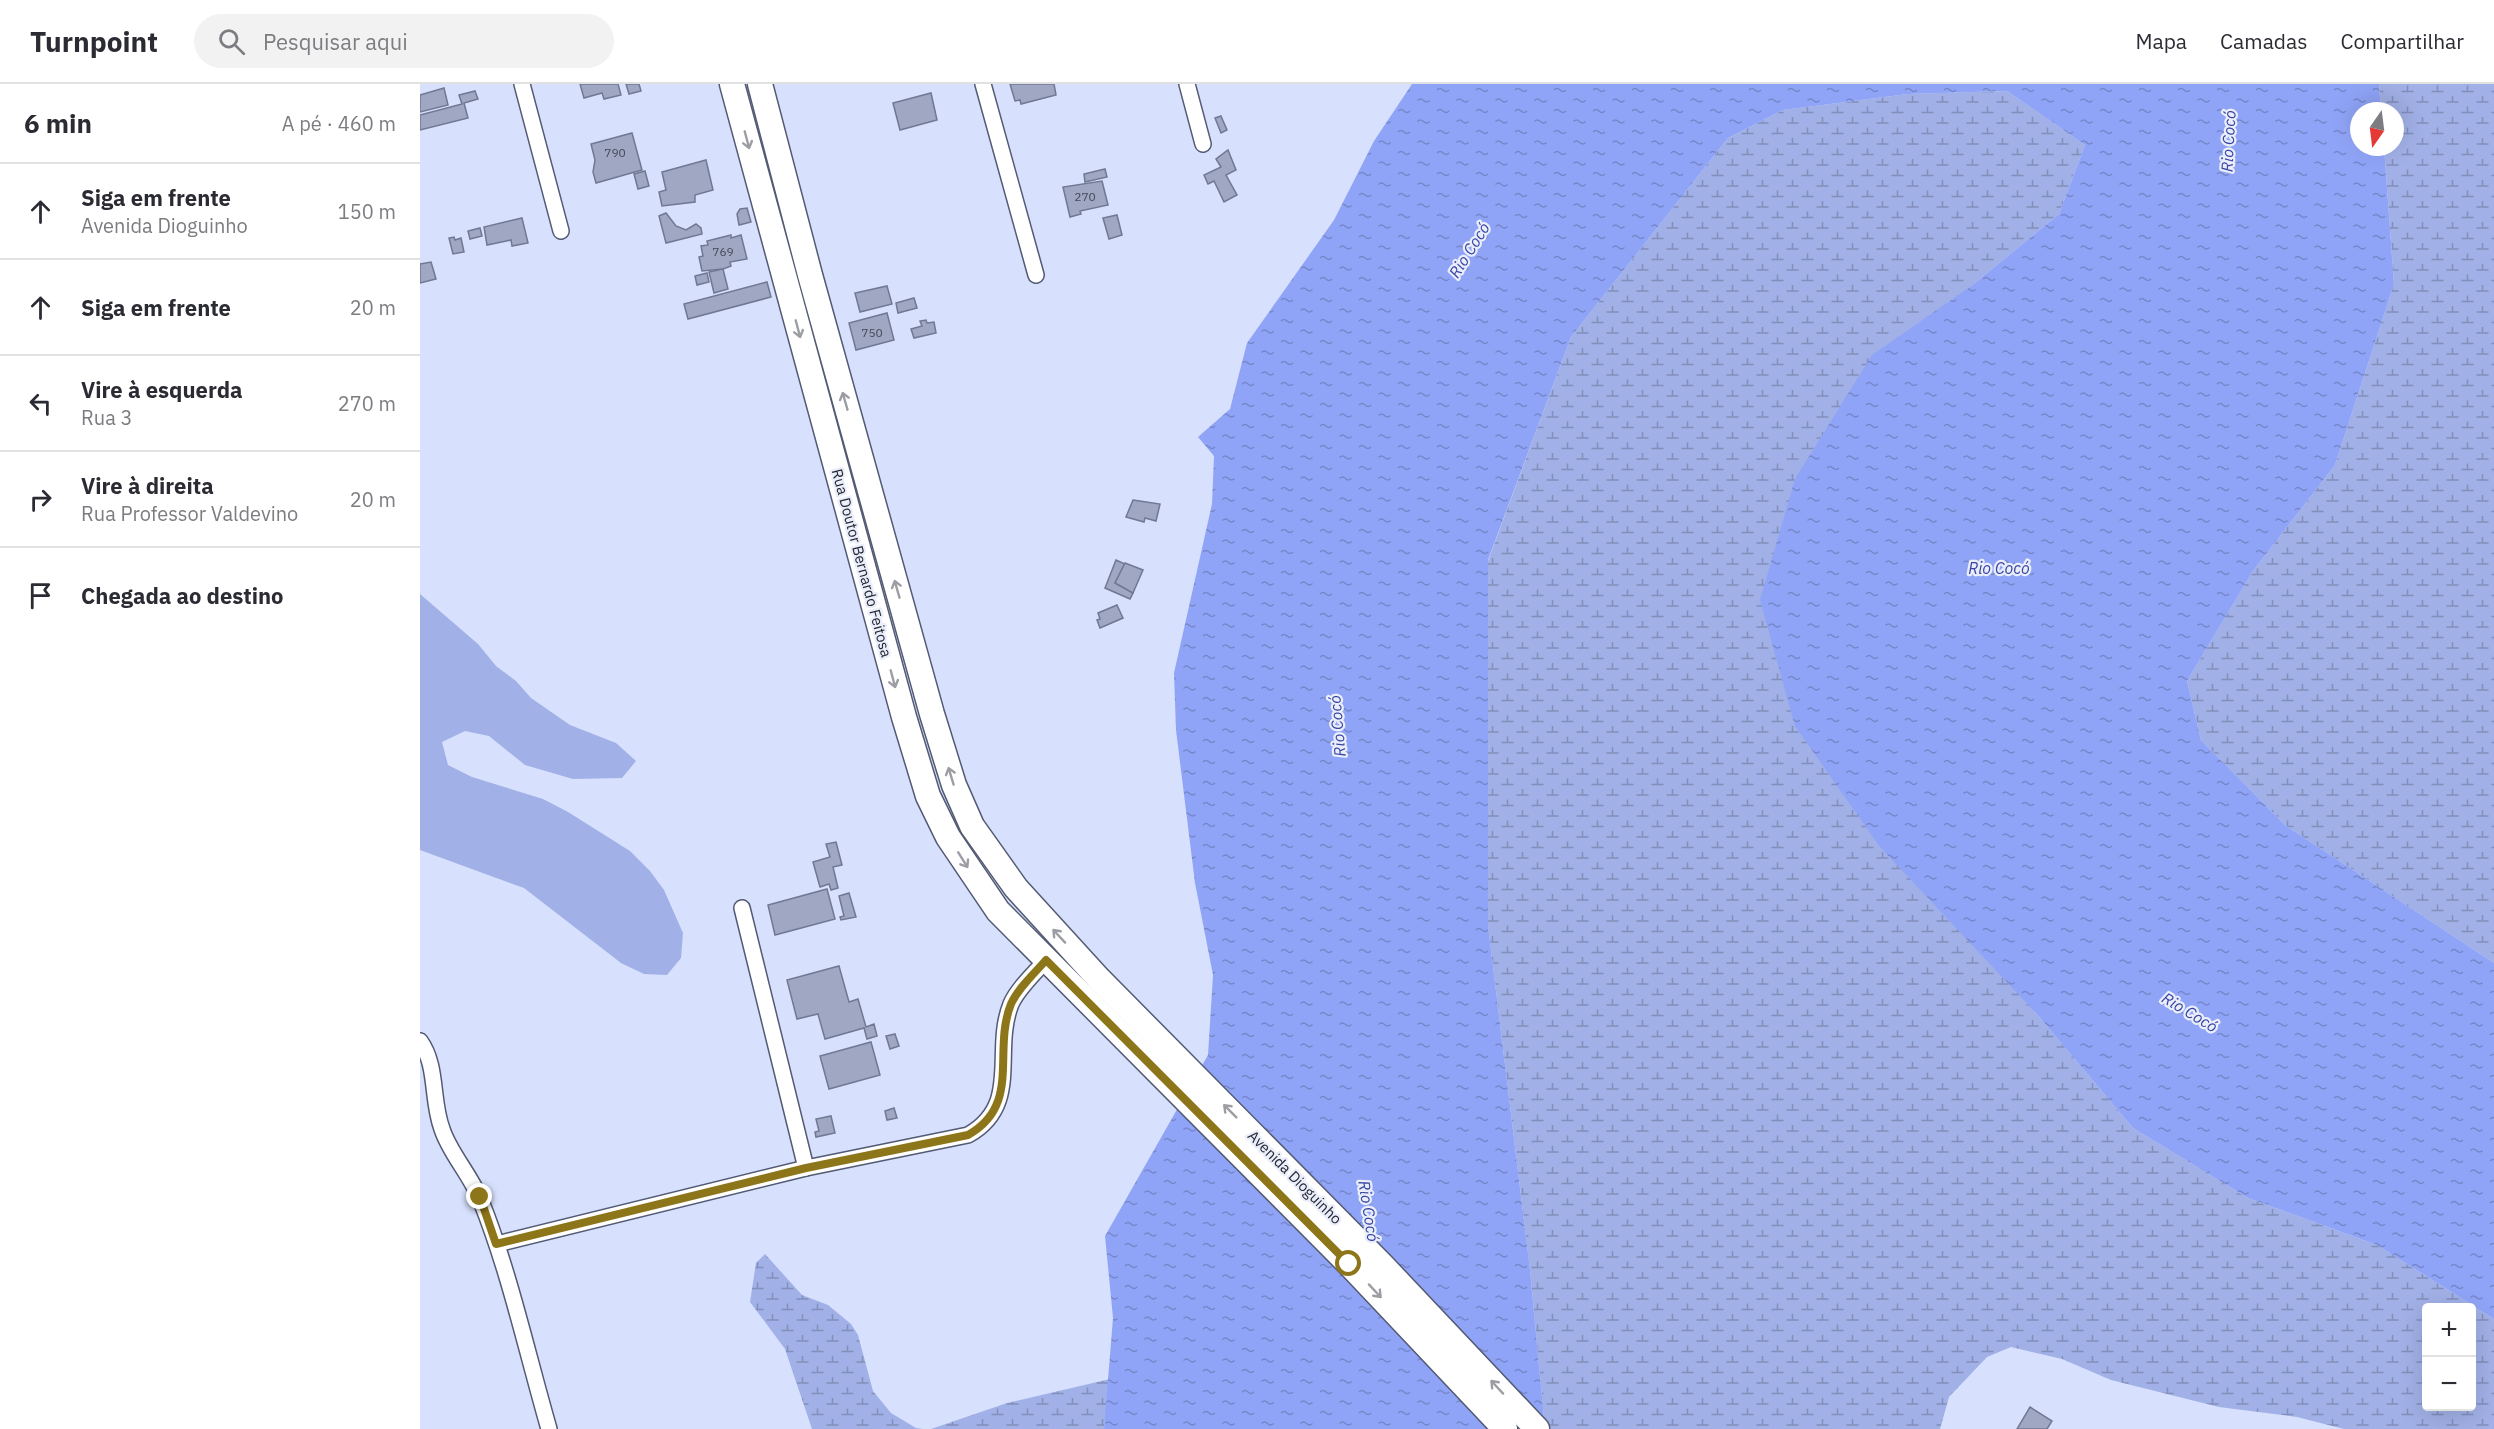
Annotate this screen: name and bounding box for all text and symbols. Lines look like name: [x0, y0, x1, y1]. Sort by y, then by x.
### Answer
search box: [194, 14, 614, 68]
text: Turnpoint: [30, 23, 158, 60]
icon: search: [215, 25, 248, 58]
text: Pesquisar aqui: [263, 27, 408, 56]
text: Mapa: [2135, 27, 2187, 55]
text: Camadas: [2220, 27, 2307, 55]
text: Compartilhar: [2340, 27, 2464, 55]
north arrow: [2350, 102, 2404, 156]
text: 6 min: [24, 106, 92, 140]
water label: Rio Cocó: [2216, 109, 2240, 172]
text: A pé · 460 m: [282, 110, 396, 137]
one-way arrow: [742, 131, 754, 150]
house number: 790: [604, 145, 626, 160]
text: Siga em frente: [81, 183, 231, 212]
house number: 270: [1074, 189, 1096, 204]
icon: ahead: [24, 195, 57, 228]
text: 150 m: [338, 198, 396, 225]
text: Avenida Dioguinho: [81, 212, 248, 239]
water label: Rio Cocó: [1444, 218, 1494, 281]
house number: 769: [712, 244, 734, 259]
icon: ahead: [24, 291, 57, 324]
text: Siga em frente: [81, 293, 231, 322]
text: 20 m: [350, 294, 396, 321]
one-way arrow: [793, 319, 805, 338]
house number: 750: [861, 325, 883, 340]
text: Vire à esquerda: [81, 375, 243, 404]
icon: left: [24, 387, 57, 420]
text: 270 m: [338, 390, 396, 417]
one-way arrow: [838, 392, 850, 411]
text: Rua 3: [81, 404, 133, 431]
street label: Rua Doutor Bernardo Feitosa: [828, 467, 896, 659]
text: Vire à direita: [81, 471, 214, 500]
icon: right: [24, 483, 57, 516]
text: 20 m: [350, 486, 396, 513]
text: Rua Professor Valdevino: [81, 500, 298, 527]
water label: Rio Cocó: [1968, 558, 2030, 578]
icon: arrive: [24, 579, 57, 612]
one-way arrow: [891, 579, 902, 598]
text: Chegada ao destino: [81, 581, 284, 610]
one-way arrow: [888, 669, 900, 688]
water label: Rio Cocó: [1324, 694, 1350, 758]
one-way arrow: [945, 767, 956, 786]
one-way arrow: [957, 851, 969, 868]
one-way arrow: [1052, 928, 1066, 943]
water label: Rio Cocó: [2158, 988, 2222, 1037]
one-way arrow: [1222, 1104, 1237, 1118]
street label: Avenida Dioguinho: [1244, 1126, 1346, 1228]
water label: Rio Cocó: [1354, 1179, 1384, 1243]
route end: [466, 1183, 492, 1209]
route start: [1335, 1250, 1361, 1276]
one-way arrow: [1368, 1283, 1382, 1298]
map controls: [2422, 1303, 2476, 1411]
button: +: [2422, 1303, 2476, 1357]
button: −: [2422, 1357, 2476, 1411]
one-way arrow: [1490, 1379, 1504, 1394]

